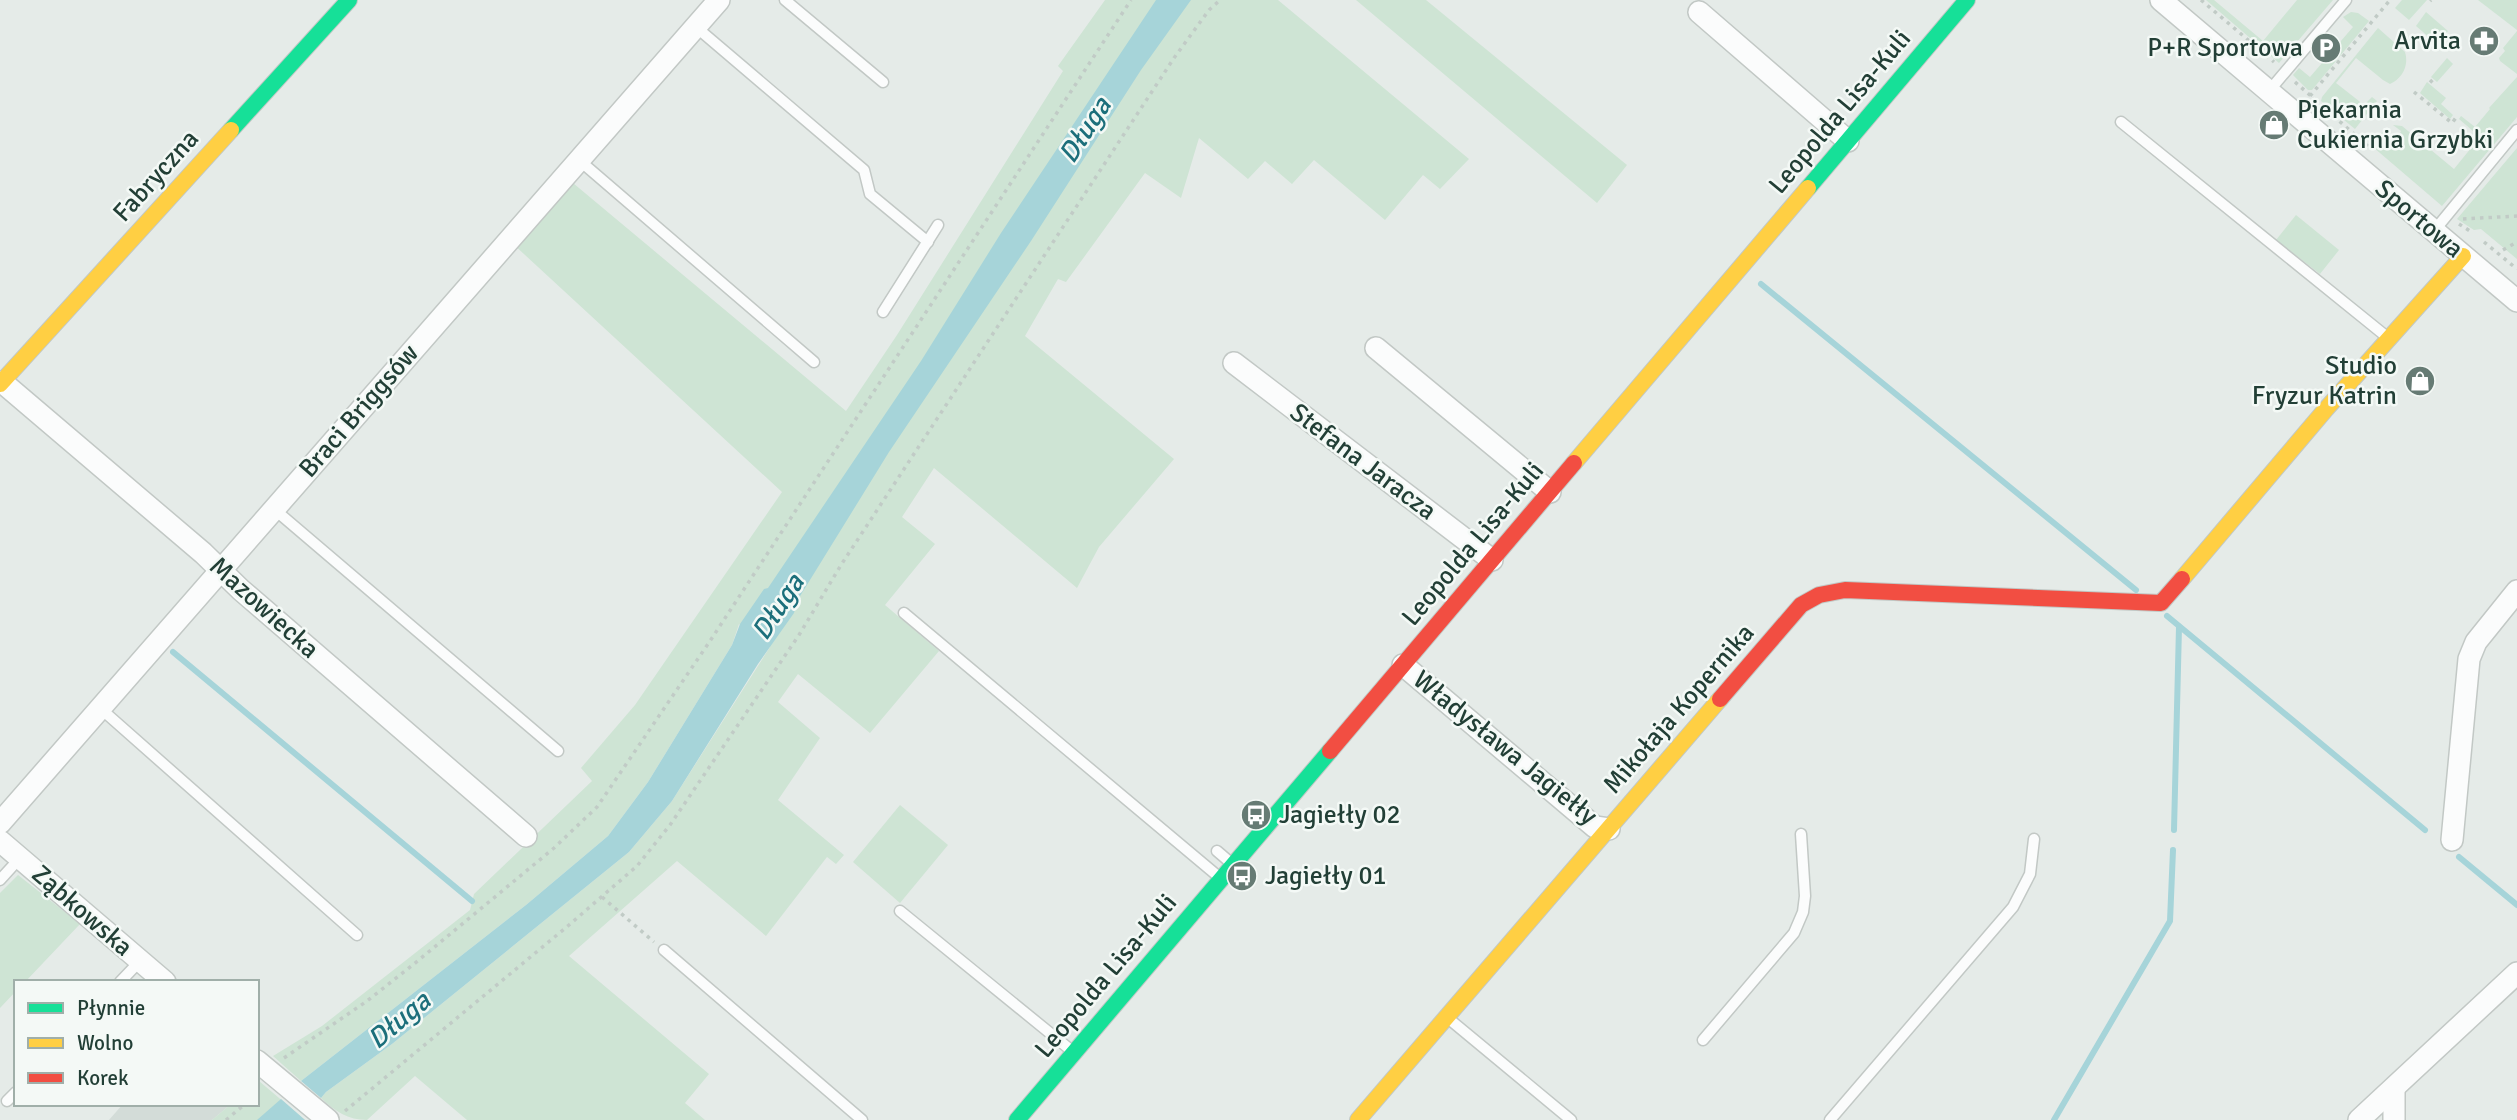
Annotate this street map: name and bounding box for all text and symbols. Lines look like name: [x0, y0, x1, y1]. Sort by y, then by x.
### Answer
street label: Leopolda Lisa-Kuli: [1762, 23, 1918, 201]
pharmacy icon: Arvita: [2467, 24, 2501, 58]
place label: Arvita: [2394, 25, 2461, 57]
parking icon: P+R Sportowa: [2309, 31, 2343, 65]
place label: P+R Sportowa: [2147, 32, 2303, 64]
water label: Długa: [1051, 90, 1119, 169]
place label: Piekarnia Cukiernia Grzybki: [2297, 94, 2493, 156]
shop icon: Piekarnia Cukiernia Grzybki: [2257, 108, 2291, 142]
street label: Fabryczna: [106, 123, 206, 229]
street label: Sportowa: [2368, 173, 2470, 265]
street label: Braci Briggsów: [292, 338, 426, 484]
place label: Studio Fryzur Katrin: [2252, 350, 2397, 412]
shop icon: Studio Fryzur Katrin: [2403, 364, 2437, 398]
street label: Stefana Jaracza: [1284, 397, 1442, 527]
street label: Leopolda Lisa-Kuli: [1395, 455, 1551, 633]
street label: Mazowiecka: [203, 550, 325, 666]
water label: Długa: [744, 567, 812, 646]
street label: Mikołaja Kopernika: [1597, 618, 1761, 800]
street label: Władysława Jagiełły: [1406, 664, 1604, 832]
bus stop icon: Jagiełły 02: [1239, 798, 1273, 832]
place label: Jagiełły 02: [1279, 799, 1401, 831]
street label: Ząbkowska: [25, 858, 139, 964]
bus stop icon: Jagiełły 01: [1225, 859, 1259, 893]
place label: Jagiełły 01: [1265, 860, 1387, 892]
street label: Leopolda Lisa-Kuli: [1028, 887, 1184, 1065]
legend: [14, 980, 259, 1106]
water label: Długa: [361, 983, 438, 1056]
text: Płynnie: [77, 995, 145, 1021]
text: Wolno: [77, 1030, 133, 1056]
text: Korek: [77, 1065, 129, 1091]

